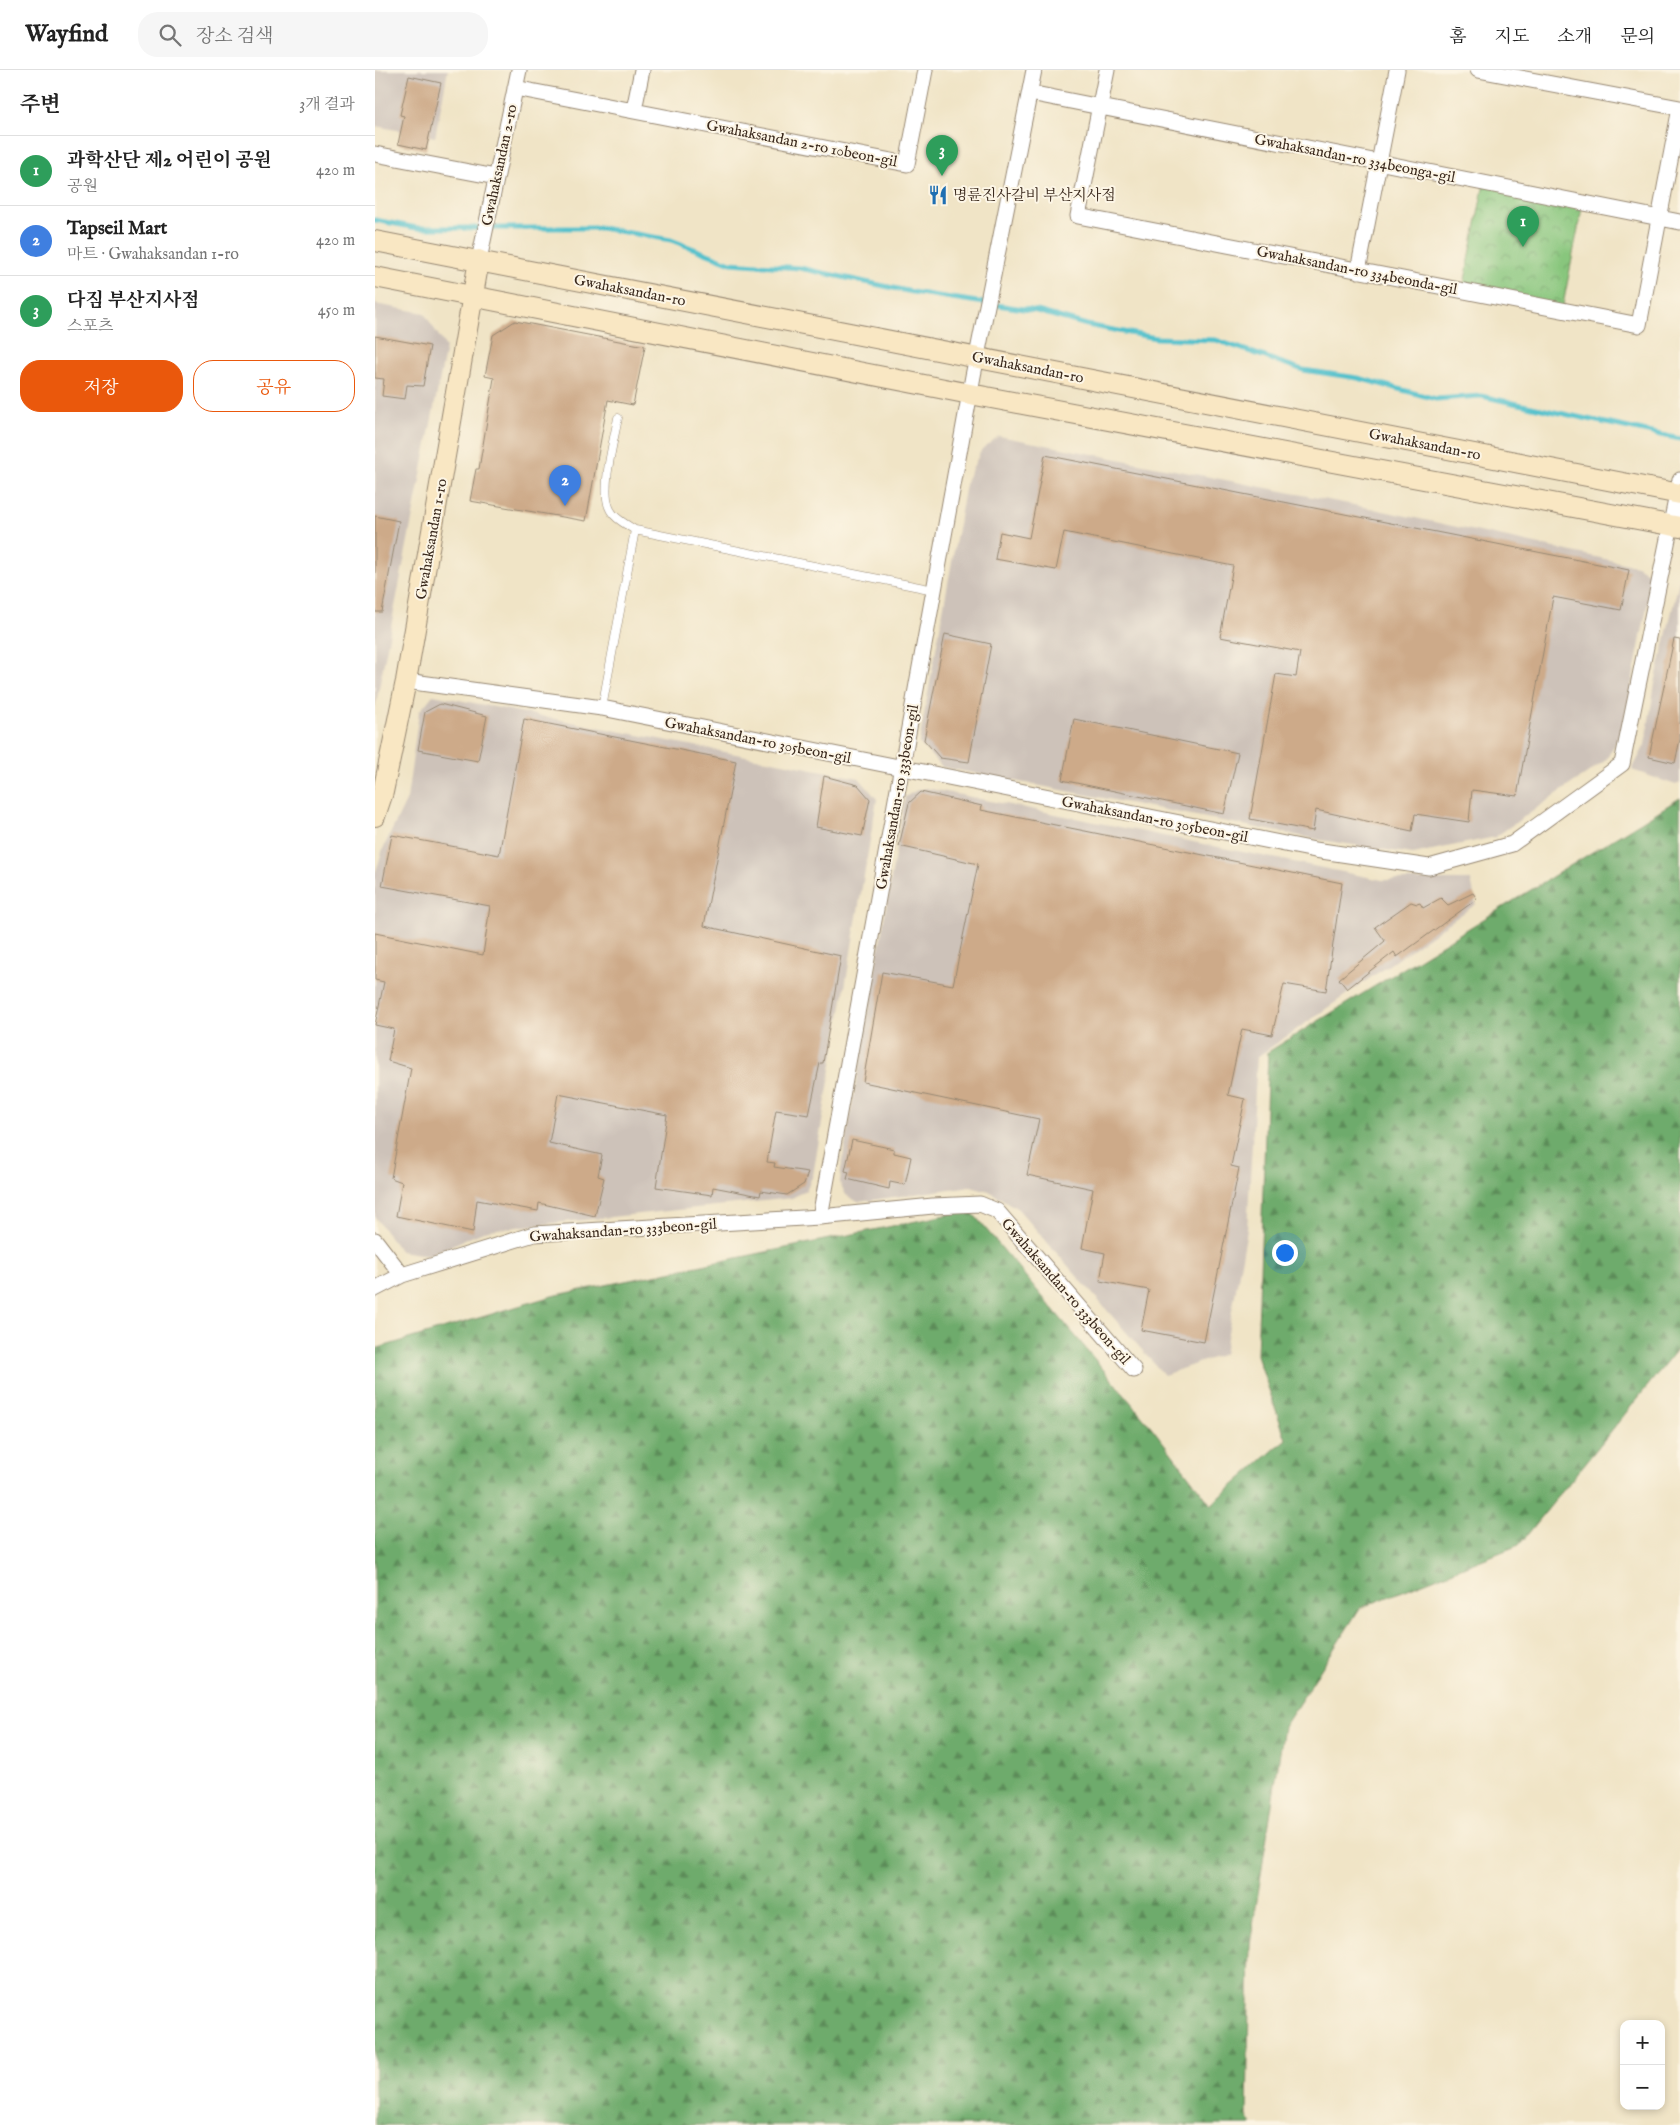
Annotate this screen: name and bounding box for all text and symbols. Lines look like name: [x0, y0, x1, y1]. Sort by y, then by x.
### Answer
search box: [138, 12, 488, 57]
text: Wayfind: [25, 19, 108, 50]
icon: search: [156, 21, 184, 49]
text: 장소 검색: [196, 25, 273, 49]
text: 홈: [1449, 26, 1467, 49]
text: 지도: [1495, 26, 1529, 49]
text: 소개: [1557, 26, 1592, 49]
text: 문의: [1620, 26, 1655, 49]
text: 주변: [20, 92, 61, 119]
text: 3개 결과: [299, 95, 355, 115]
street label: Gwahaksandan 2-ro: [477, 103, 522, 228]
street label: Gwahaksandan 2-ro 10beon-gil: [705, 116, 900, 172]
street label: Gwahaksandan-ro 334beonga-gil: [1253, 130, 1458, 187]
pin: 3: [926, 135, 958, 176]
text: 과학산단 제2 어린이 공원: [67, 149, 272, 173]
text: 1: [33, 161, 39, 181]
text: 420 m: [316, 161, 355, 181]
text: 공원: [67, 177, 98, 197]
restaurant icon: 명륜진사갈비 부산지사점: [927, 184, 949, 206]
place label: 명륜진사갈비 부산지사점: [953, 186, 1116, 205]
pin: 1: [1507, 206, 1539, 247]
text: Tapseil Mart: [67, 217, 167, 241]
text: 2: [32, 231, 40, 251]
text: 420 m: [316, 231, 355, 251]
street label: Gwahaksandan-ro 334beonda-gil: [1255, 242, 1460, 299]
text: 마트 · Gwahaksandan 1-ro: [67, 245, 239, 265]
street label: Gwahaksandan-ro: [572, 270, 687, 311]
text: 다짐 부산지사점: [67, 289, 200, 313]
text: 3: [33, 301, 39, 321]
text: 450 m: [318, 301, 355, 321]
text: 스포츠: [67, 317, 113, 337]
street label: Gwahaksandan-ro: [970, 347, 1085, 388]
button: 저장: [20, 360, 183, 412]
button: 공유: [193, 360, 355, 412]
street label: Gwahaksandan-ro: [1367, 424, 1482, 465]
pin: 2: [549, 465, 581, 506]
street label: Gwahaksandan 1-ro: [412, 477, 451, 601]
street label: Gwahaksandan-ro 333beon-gil: [872, 702, 923, 891]
street label: Gwahaksandan-ro 305beon-gil: [663, 713, 854, 768]
street label: Gwahaksandan-ro 305beon-gil: [1060, 792, 1251, 847]
street label: Gwahaksandan-ro 333beon-gil: [529, 1214, 718, 1247]
street label: Gwahaksandan-ro 333beon-gil: [997, 1214, 1135, 1369]
your location: [1272, 1240, 1298, 1266]
map controls: [1620, 2020, 1665, 2110]
button: +: [1620, 2020, 1665, 2065]
button: −: [1620, 2065, 1665, 2110]

